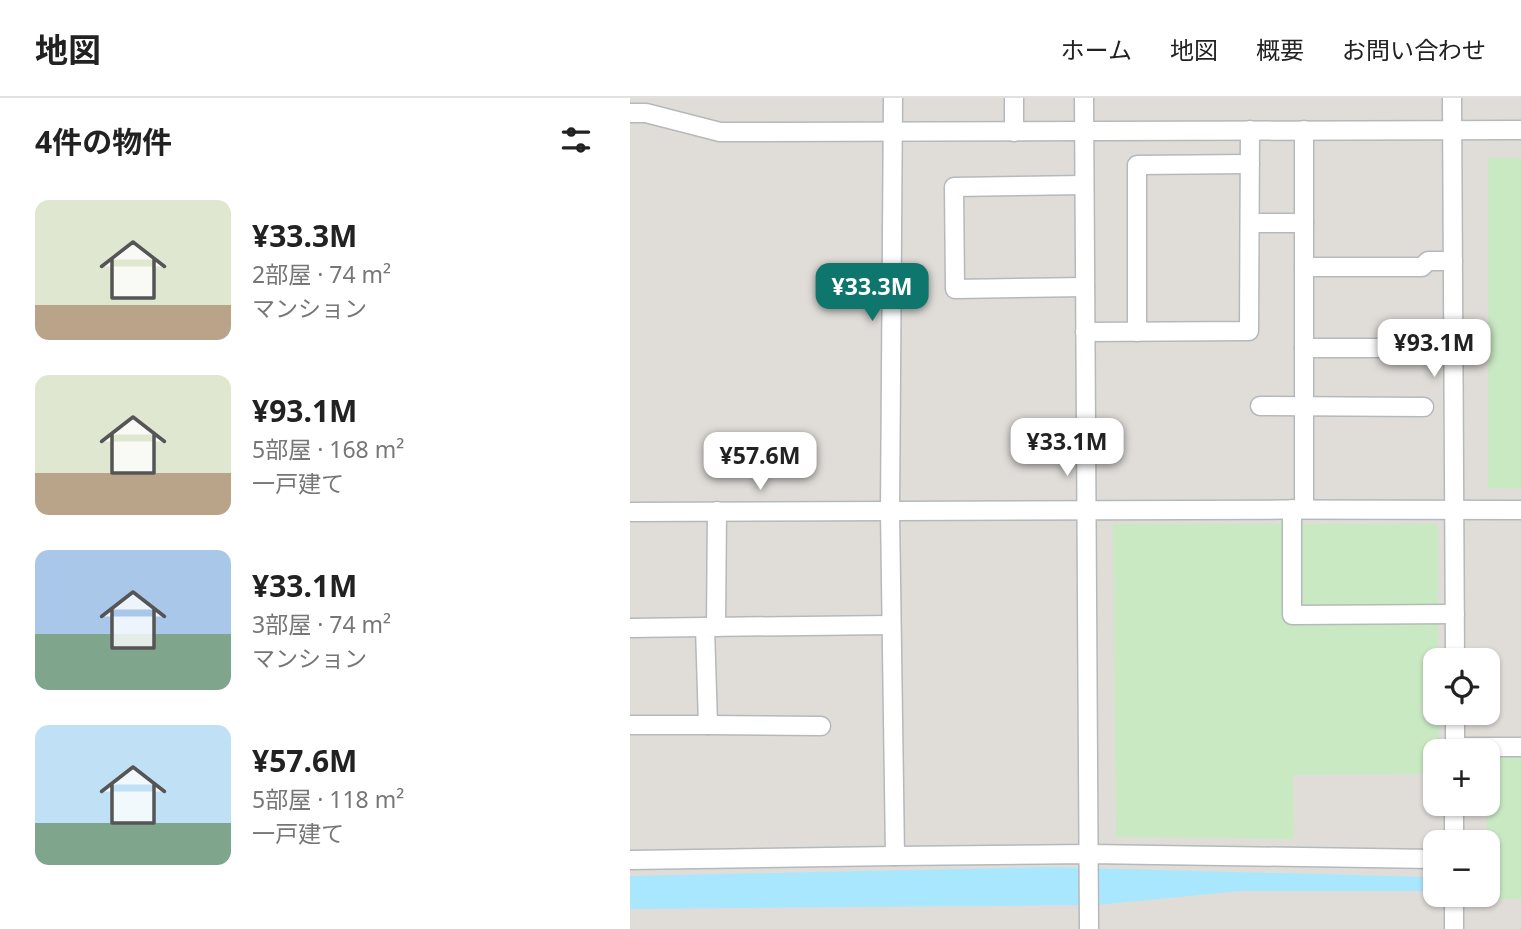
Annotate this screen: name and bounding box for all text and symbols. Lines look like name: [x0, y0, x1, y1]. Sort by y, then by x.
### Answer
text: 地図: [35, 27, 101, 72]
text: ホーム: [1061, 33, 1132, 66]
text: 地図: [1170, 33, 1218, 66]
text: 概要: [1256, 33, 1304, 66]
text: お問い合わせ: [1342, 33, 1486, 66]
text: 4件の物件: [35, 121, 172, 162]
icon: filters: [557, 121, 595, 159]
text: ¥33.3M: [252, 215, 357, 256]
icon: home: [91, 228, 175, 312]
text: 2部屋 · 74 m²: [252, 258, 391, 290]
pin: ¥33.3M: [815, 264, 929, 323]
text: ¥33.3M: [832, 270, 912, 302]
text: マンション: [252, 292, 367, 324]
pin: ¥93.1M: [1377, 320, 1491, 379]
text: ¥93.1M: [1394, 326, 1474, 358]
text: ¥93.1M: [252, 390, 357, 431]
icon: home: [91, 403, 175, 487]
pin: ¥33.1M: [1010, 418, 1124, 478]
text: ¥33.1M: [1027, 425, 1107, 457]
pin: ¥57.6M: [703, 432, 817, 492]
text: 5部屋 · 168 m²: [252, 433, 404, 465]
text: ¥57.6M: [720, 439, 800, 471]
text: 一戸建て: [252, 467, 344, 499]
text: ¥33.1M: [252, 565, 357, 606]
icon: home: [91, 578, 175, 662]
text: 3部屋 · 74 m²: [252, 608, 391, 640]
text: マンション: [252, 642, 367, 674]
map controls: [1423, 648, 1500, 907]
button: locate: [1423, 648, 1500, 725]
button: +: [1423, 739, 1500, 816]
text: ¥57.6M: [252, 740, 357, 781]
icon: home: [91, 753, 175, 837]
text: 5部屋 · 118 m²: [252, 783, 404, 815]
text: 一戸建て: [252, 817, 344, 849]
button: −: [1423, 830, 1500, 907]

